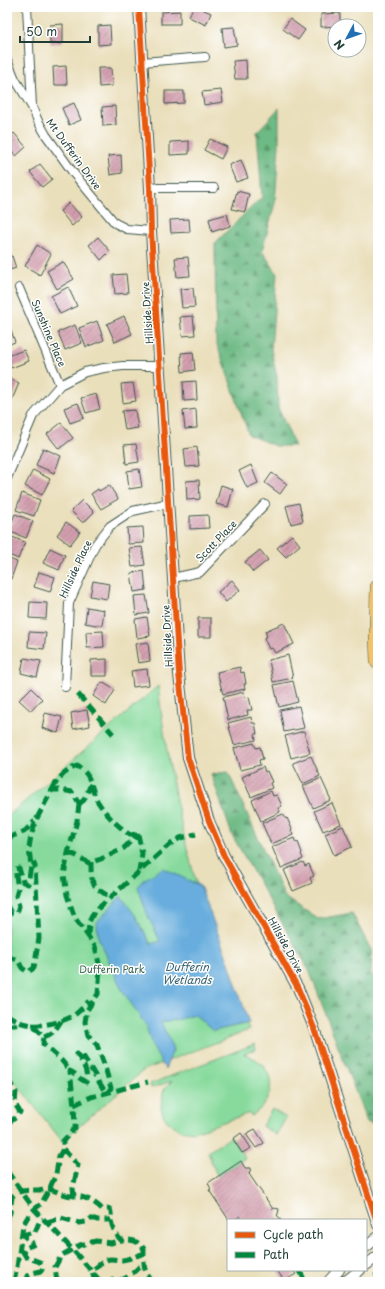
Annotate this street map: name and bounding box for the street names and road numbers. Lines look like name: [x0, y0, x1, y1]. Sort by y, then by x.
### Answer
street label: Mt Dufferin Drive: [43, 115, 105, 192]
street label: Hillside Drive: [137, 281, 156, 345]
street label: Sunshine Place: [29, 297, 70, 369]
street label: Scott Place: [192, 516, 240, 565]
street label: Hillside Place: [55, 537, 95, 600]
street label: Hillside Drive: [157, 604, 176, 668]
street label: Hillside Drive: [265, 914, 308, 976]

